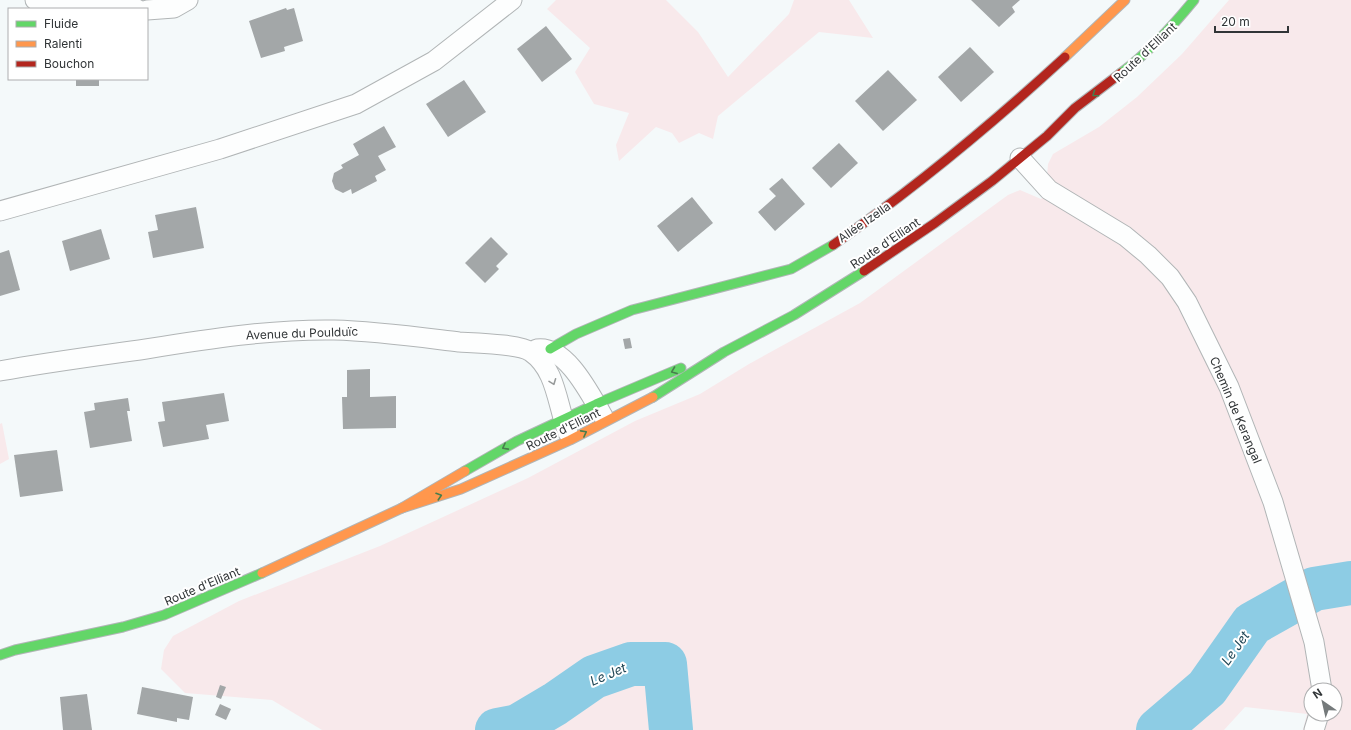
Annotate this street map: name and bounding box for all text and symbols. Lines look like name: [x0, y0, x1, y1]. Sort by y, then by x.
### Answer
legend: [8, 8, 148, 80]
scale bar: [1215, 8, 1288, 34]
text: 20 m: [1221, 14, 1250, 29]
text: Fluide: [44, 16, 78, 31]
street label: Route d'Elliant: [1110, 19, 1180, 85]
text: Ralenti: [44, 36, 82, 51]
text: Bouchon: [44, 56, 94, 71]
one-way arrow: [1092, 89, 1099, 96]
street label: Allée Izella: [835, 198, 893, 246]
street label: Route d'Elliant: [847, 214, 923, 272]
street label: Avenue du Poulduïc: [246, 324, 359, 342]
street label: Chemin de Kerangal: [1207, 354, 1265, 466]
one-way arrow: [671, 366, 678, 374]
one-way arrow: [548, 379, 556, 386]
street label: Route d'Elliant: [523, 405, 603, 453]
one-way arrow: [580, 430, 587, 438]
one-way arrow: [502, 442, 509, 450]
one-way arrow: [436, 492, 443, 501]
street label: Route d'Elliant: [162, 563, 242, 609]
water label: Le Jet: [1218, 627, 1253, 668]
water label: Le Jet: [588, 659, 629, 689]
north arrow: [1303, 682, 1343, 722]
text: N: [1310, 686, 1325, 702]

